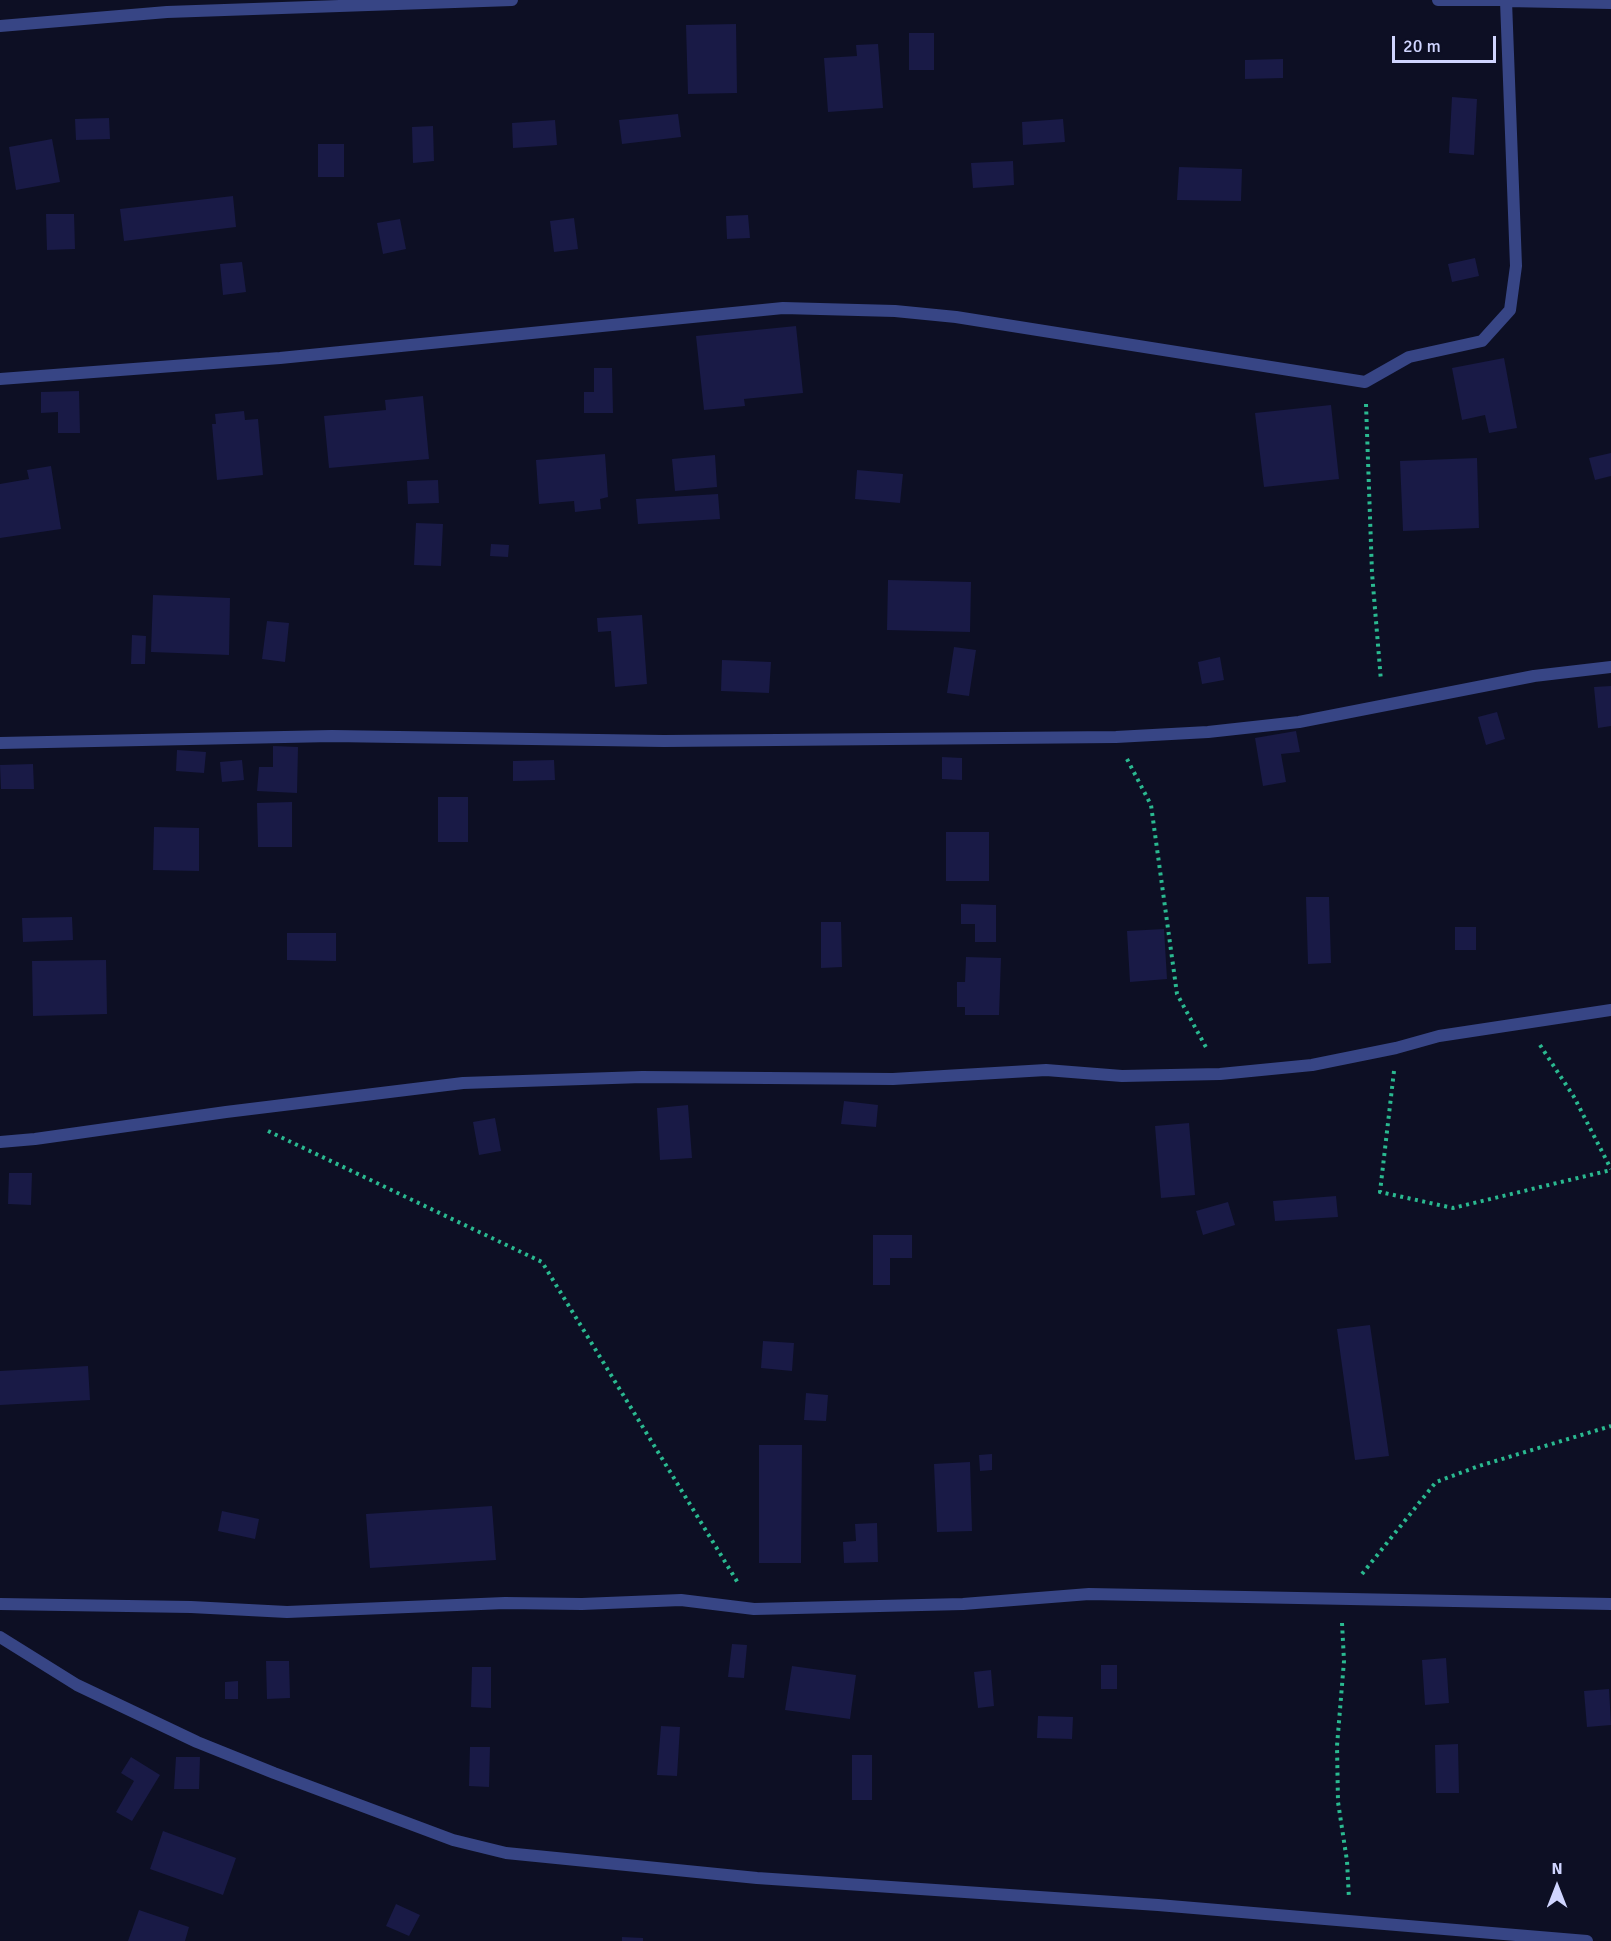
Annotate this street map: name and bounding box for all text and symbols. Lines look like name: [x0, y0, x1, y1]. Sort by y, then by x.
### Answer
scale bar: [1395, 24, 1498, 62]
text: 20 m: [1403, 35, 1441, 57]
north arrow: [1527, 1857, 1587, 1917]
text: N: [1551, 1859, 1563, 1879]

